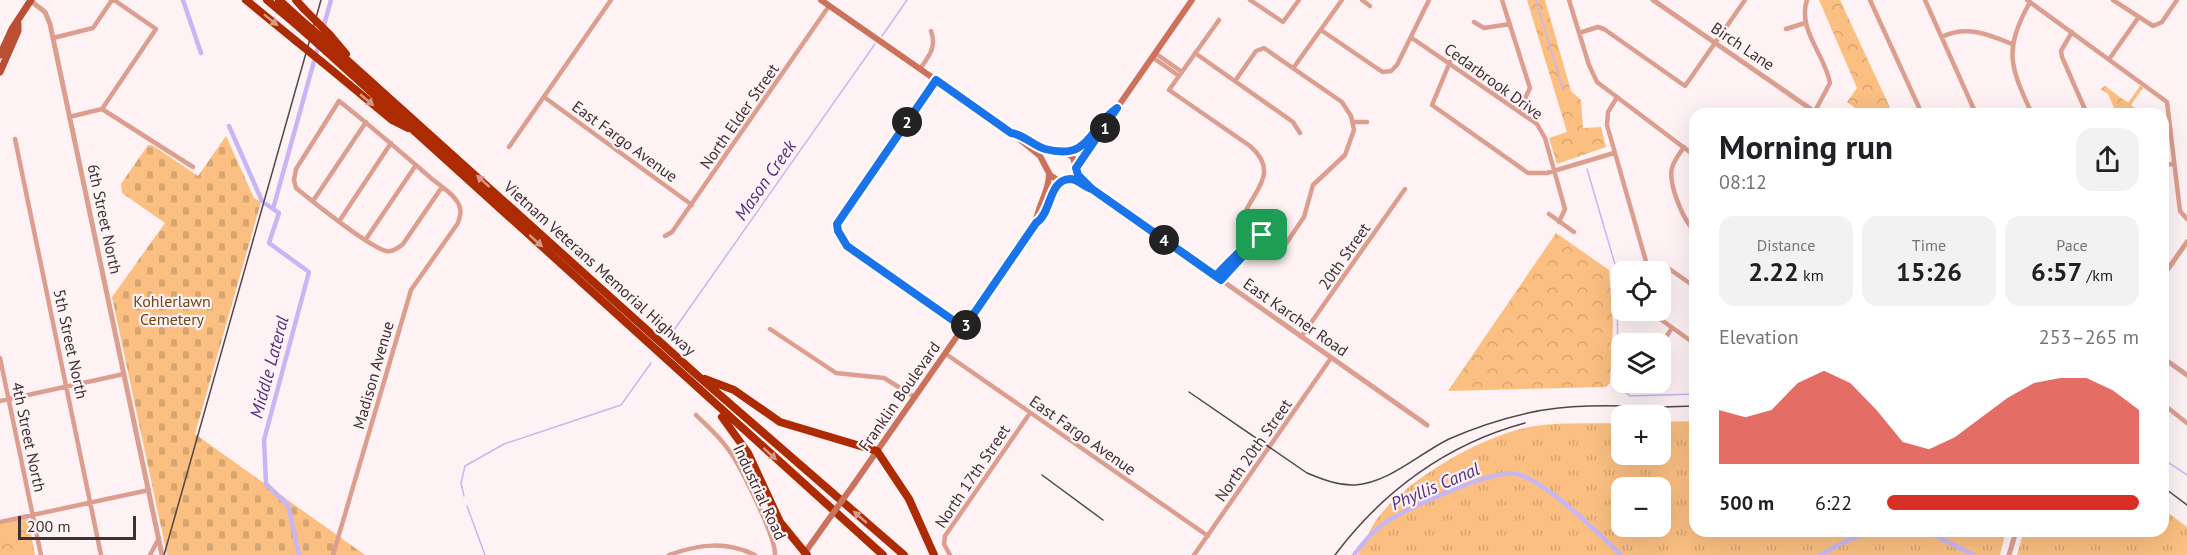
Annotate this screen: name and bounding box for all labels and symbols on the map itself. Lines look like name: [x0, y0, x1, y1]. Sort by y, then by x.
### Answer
one-way arrow: [263, 13, 279, 26]
street label: Birch Lane: [1708, 18, 1778, 74]
street label: Cedarbrook Drive: [1441, 38, 1547, 124]
street label: North Elder Street: [695, 59, 783, 173]
one-way arrow: [359, 93, 374, 106]
street label: East Fargo Avenue: [568, 96, 682, 186]
pin: 2: [892, 107, 922, 137]
pin: 1: [1090, 113, 1120, 143]
water label: Mason Creek: [729, 135, 801, 225]
street label: 6th Street North: [84, 162, 126, 276]
one-way arrow: [476, 175, 491, 188]
street label: Vietnam Veterans Memorial Highway: [499, 176, 701, 360]
pin: [1236, 209, 1287, 260]
street label: 20th Street: [1314, 218, 1375, 293]
pin: 4: [1149, 225, 1179, 255]
one-way arrow: [528, 234, 543, 247]
street label: East Karcher Road: [1240, 273, 1352, 361]
street label: 5th Street North: [50, 287, 92, 401]
park label: Kohlerlawn Cemetery: [133, 291, 211, 329]
pin: 3: [951, 310, 981, 340]
water label: Middle Lateral: [244, 313, 294, 421]
street label: Madison Avenue: [348, 319, 398, 431]
street label: Franklin Boulevard: [854, 338, 944, 454]
street label: 4th Street North: [8, 380, 50, 494]
street label: East Fargo Avenue: [1026, 391, 1140, 479]
street label: North 20th Street: [1210, 394, 1296, 505]
street label: North 17th Street: [930, 420, 1014, 531]
street label: Industrial Road: [729, 441, 791, 543]
one-way arrow: [762, 447, 777, 460]
water label: Phyllis Canal: [1387, 457, 1483, 515]
one-way arrow: [852, 510, 868, 523]
scale bar: [18, 513, 136, 540]

